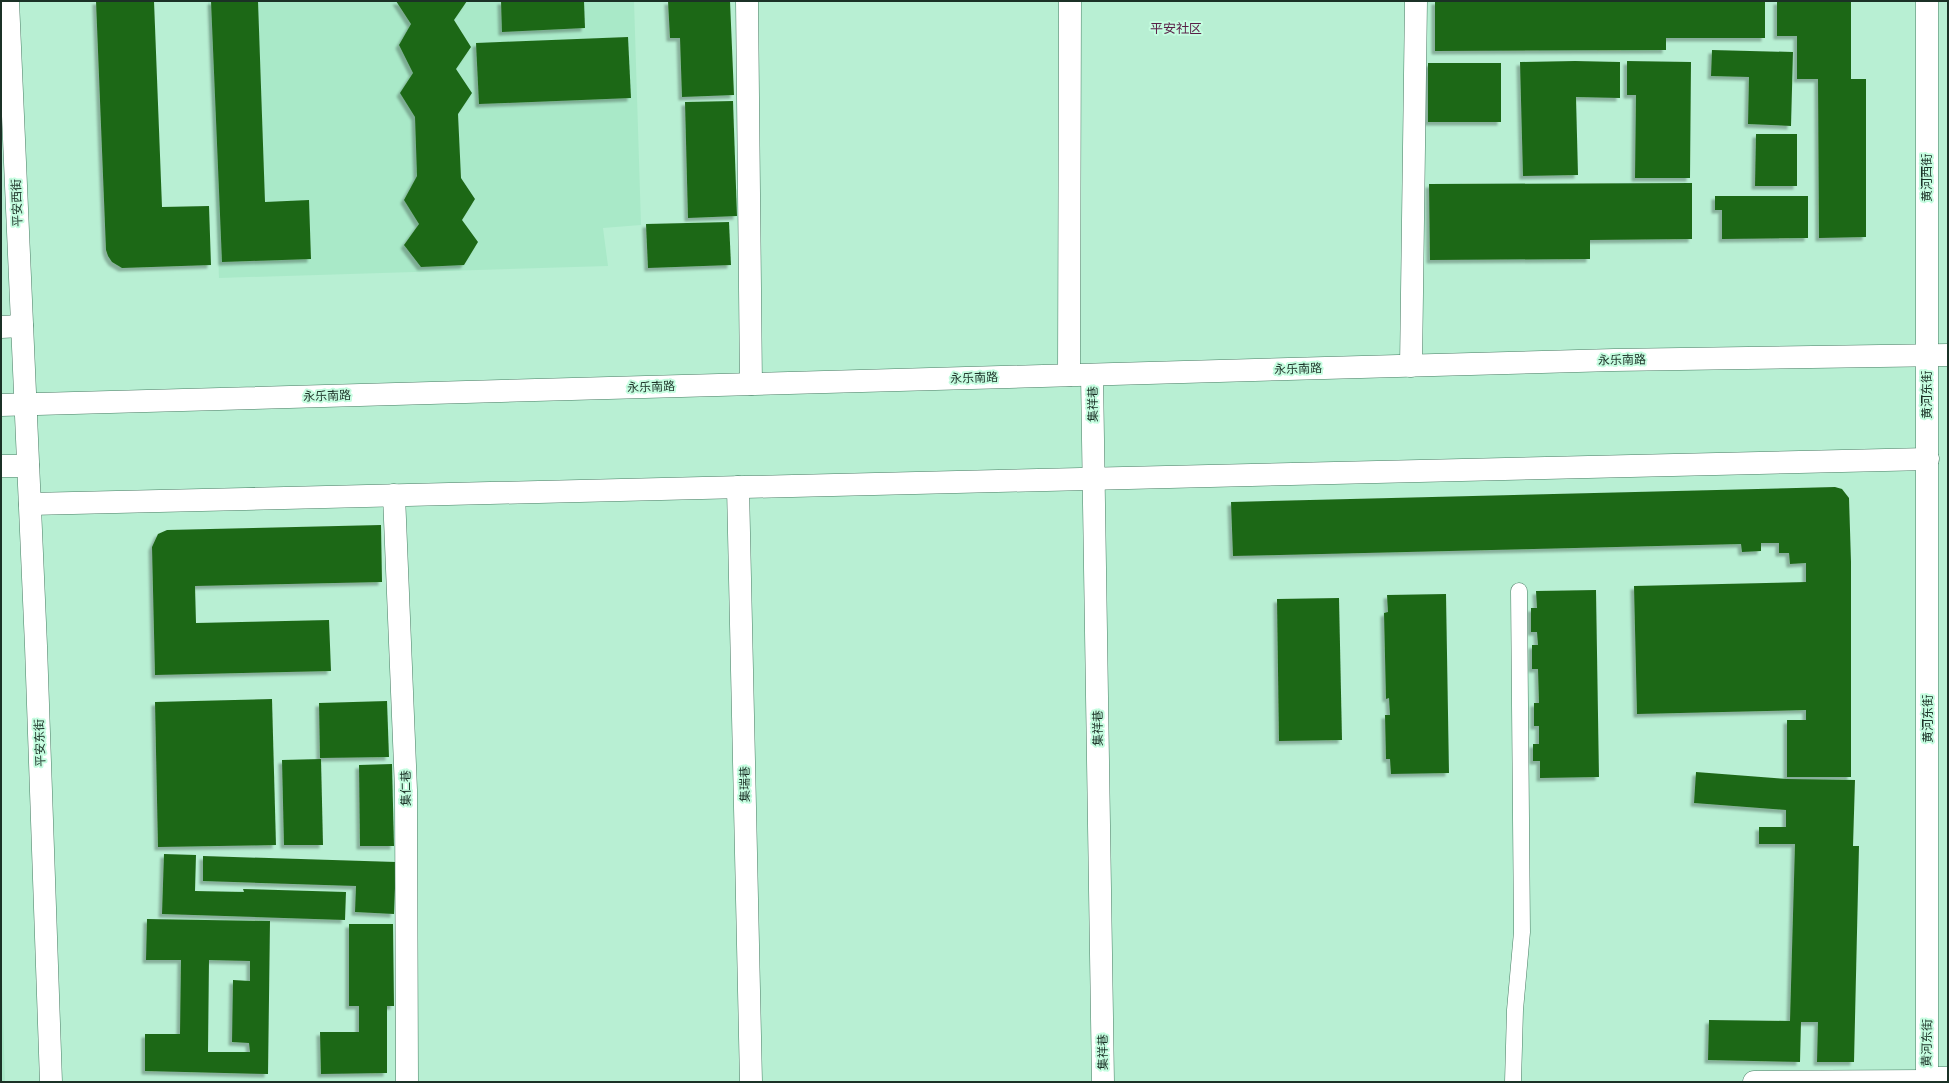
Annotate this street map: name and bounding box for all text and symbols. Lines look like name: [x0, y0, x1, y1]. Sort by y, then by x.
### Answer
district label: 平安社区: [1150, 20, 1202, 37]
street label: 黄河西街: [1919, 154, 1934, 202]
street label: 平安西街: [8, 179, 25, 227]
street label: 永乐南路: [1598, 352, 1646, 367]
street label: 永乐南路: [1274, 360, 1322, 377]
street label: 永乐南路: [950, 369, 998, 386]
street label: 黄河东街: [1919, 371, 1934, 419]
street label: 永乐南路: [627, 378, 675, 395]
street label: 集祥巷: [1085, 386, 1100, 422]
street label: 永乐南路: [303, 387, 351, 404]
street label: 黄河东街: [1920, 695, 1935, 743]
street label: 集祥巷: [1090, 710, 1105, 746]
street label: 平安东街: [31, 719, 48, 767]
street label: 集瑞巷: [737, 766, 752, 802]
street label: 集仁巷: [398, 770, 413, 806]
street label: 黄河东街: [1919, 1019, 1934, 1067]
street label: 集祥巷: [1095, 1034, 1110, 1070]

